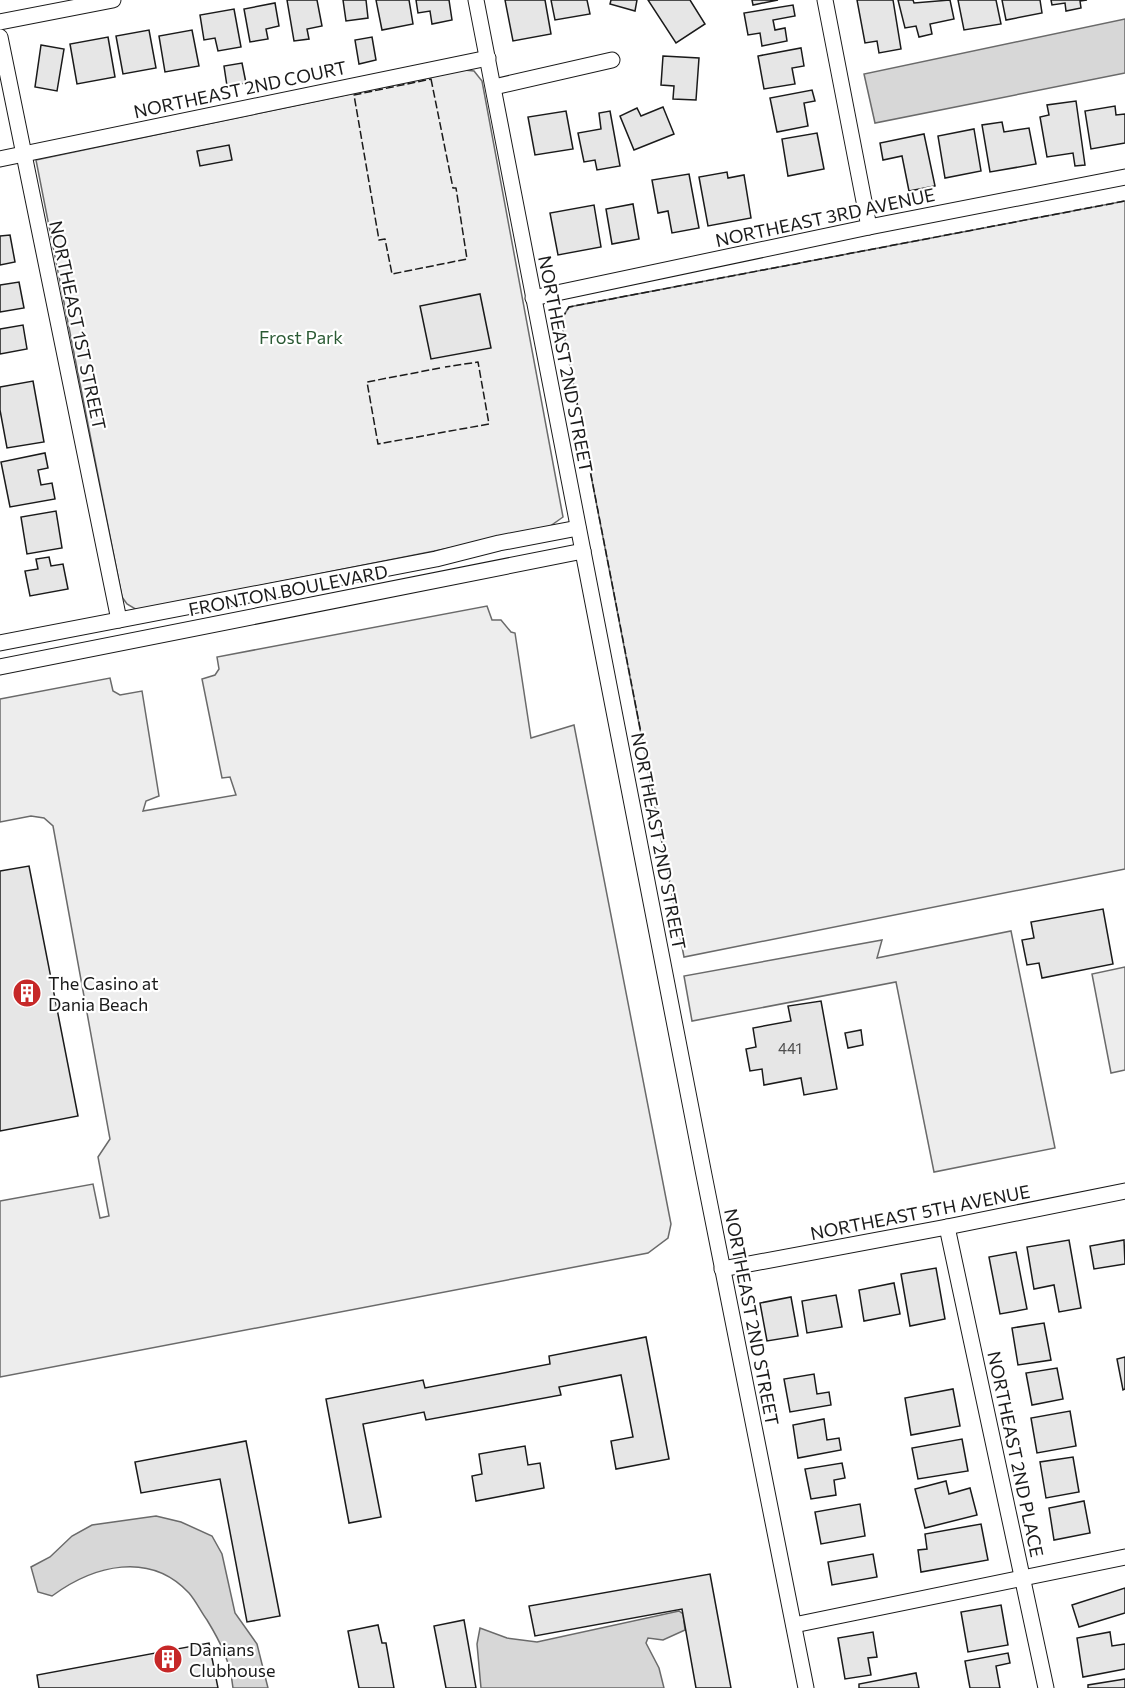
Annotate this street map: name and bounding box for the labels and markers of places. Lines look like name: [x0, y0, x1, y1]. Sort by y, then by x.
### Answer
place label: The Casino at Dania Beach: [48, 972, 159, 1015]
building icon: The Casino at Dania Beach: [11, 977, 43, 1009]
place label: Danians Clubhouse: [189, 1638, 275, 1681]
building icon: Danians Clubhouse: [152, 1643, 184, 1675]

